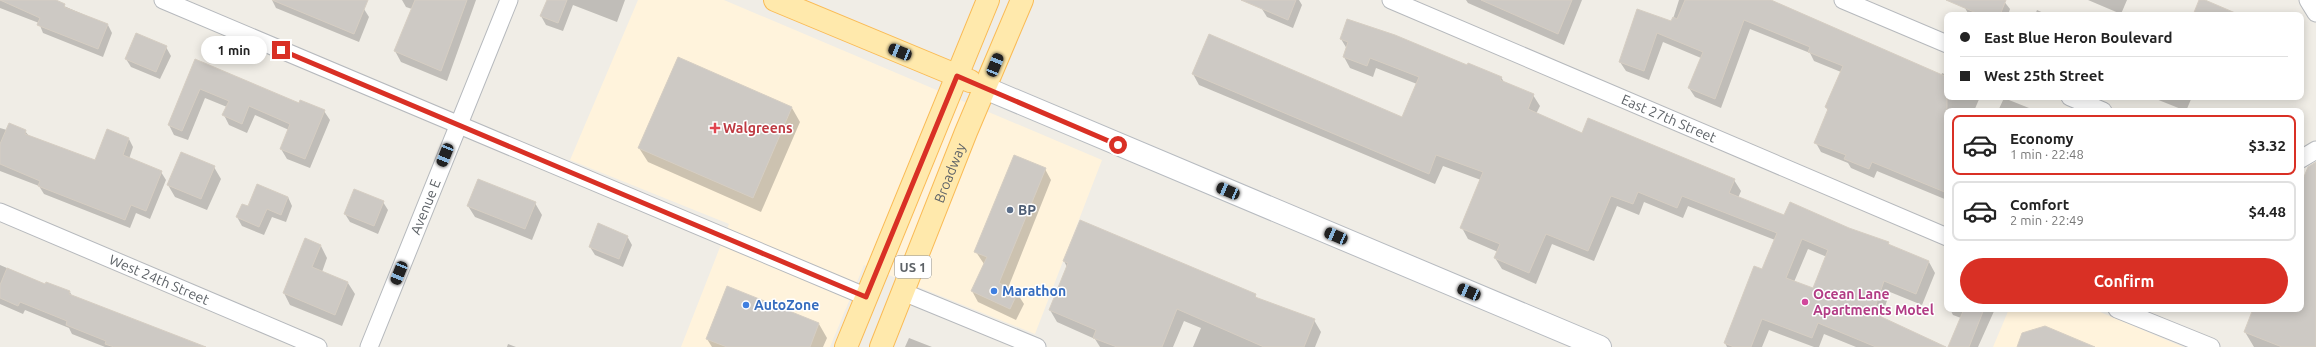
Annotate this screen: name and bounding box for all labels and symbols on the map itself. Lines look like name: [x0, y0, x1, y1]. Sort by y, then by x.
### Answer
callout: 1 min: [201, 36, 267, 64]
route end: [272, 41, 290, 59]
car: [887, 42, 913, 62]
car: [985, 52, 1005, 78]
street label: East 27th Street: [1619, 91, 1719, 146]
place label: Walgreens: [723, 120, 793, 136]
marker: Walgreens: [710, 123, 720, 133]
route start: [1109, 136, 1127, 154]
street label: Broadway: [931, 141, 969, 205]
car: [435, 142, 455, 168]
street label: Avenue E: [407, 177, 444, 237]
car: [1215, 181, 1241, 201]
place label: BP: [1018, 202, 1036, 218]
marker: BP: [1005, 205, 1015, 215]
car: [1323, 226, 1349, 246]
street label: West 24th Street: [107, 251, 212, 308]
road number: US 1: [895, 256, 931, 278]
car: [389, 260, 409, 286]
car: [1456, 282, 1482, 302]
place label: Marathon: [1002, 283, 1066, 299]
marker: Marathon: [989, 286, 999, 296]
place label: Ocean Lane Apartments Motel: [1813, 286, 1934, 318]
place label: AutoZone: [754, 297, 819, 313]
marker: Ocean Lane Apartments Motel: [1800, 297, 1810, 307]
marker: AutoZone: [741, 300, 751, 310]

